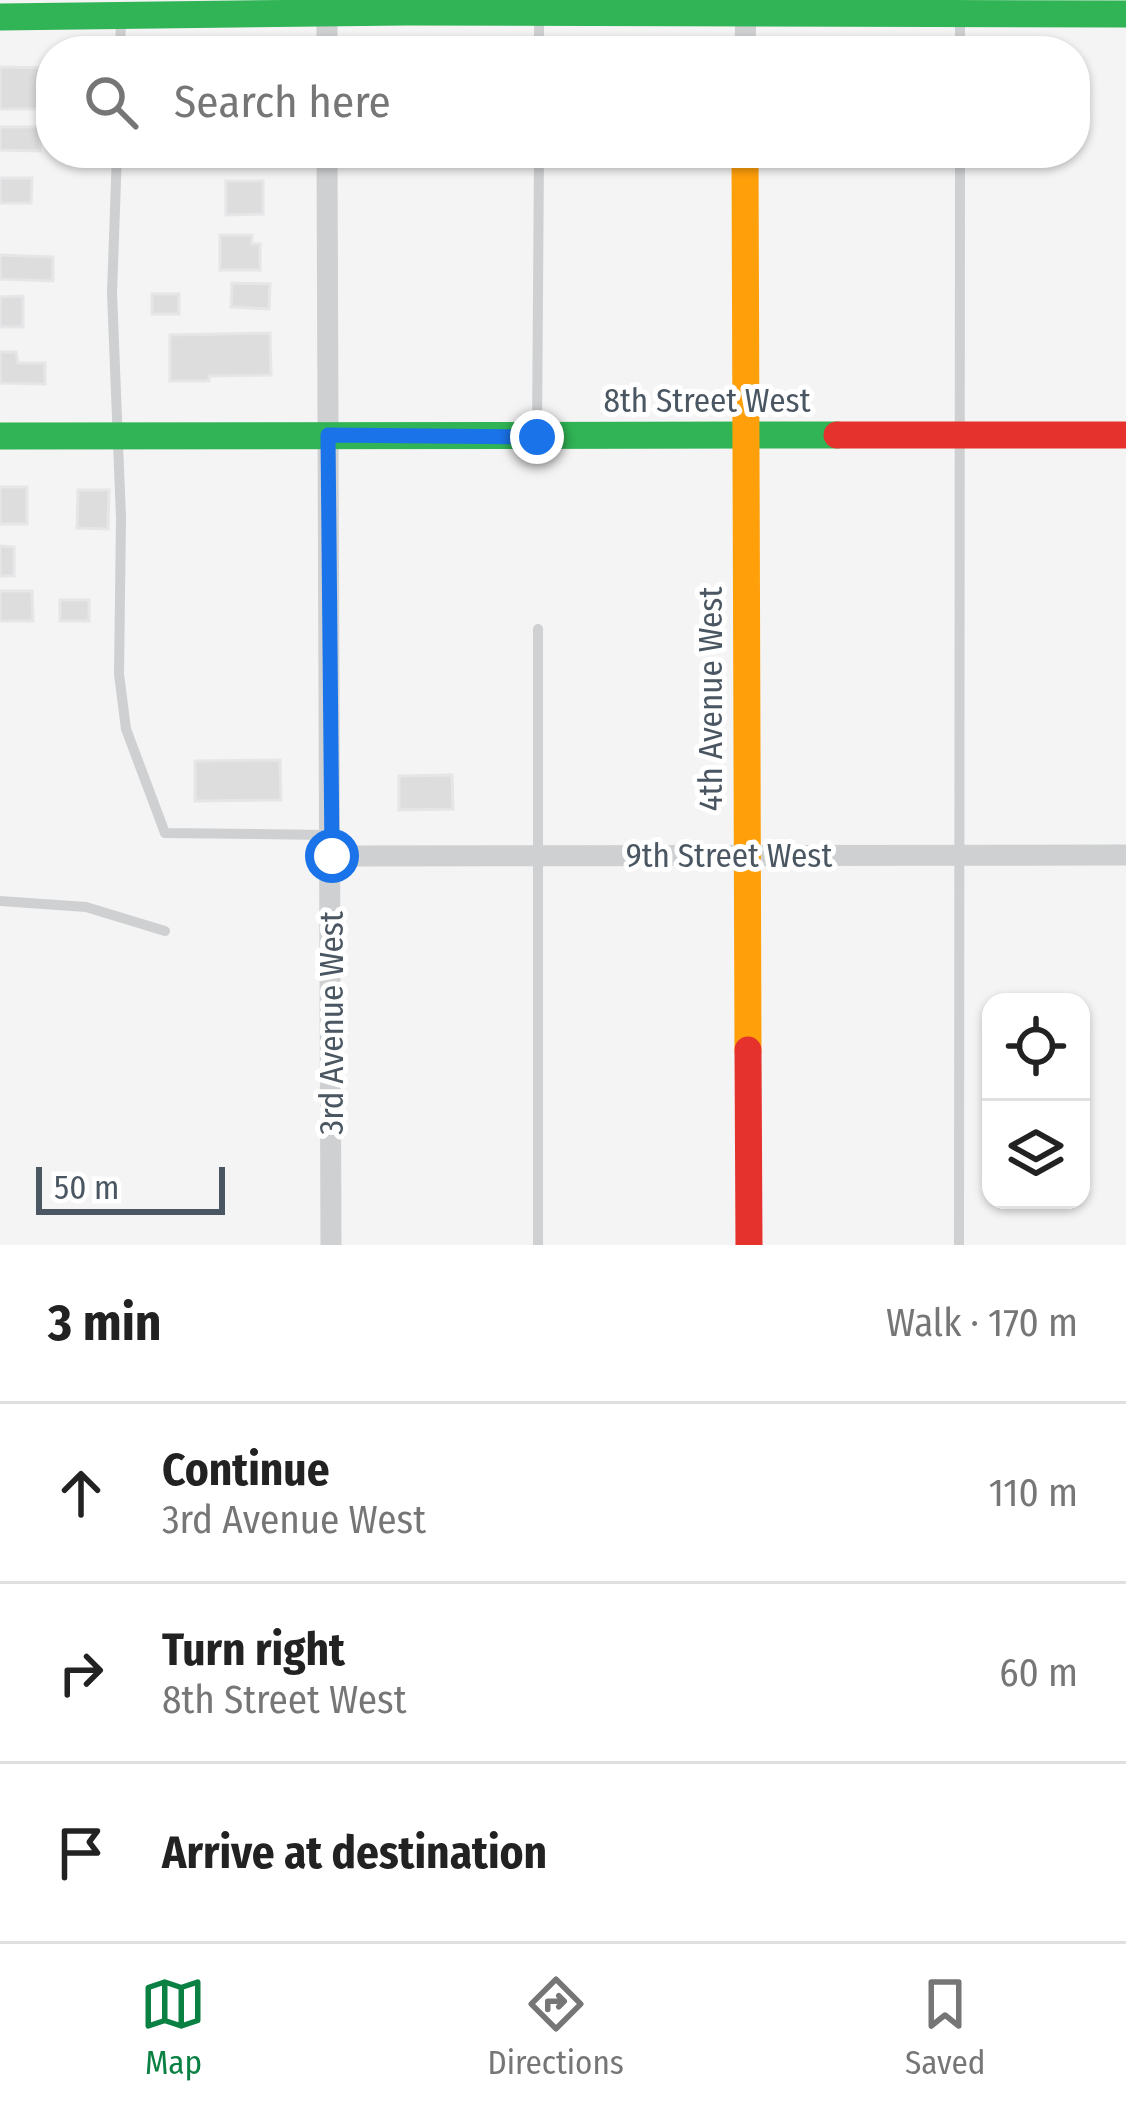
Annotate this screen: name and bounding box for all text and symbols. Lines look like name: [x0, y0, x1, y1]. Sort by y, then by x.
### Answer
search box: [36, 36, 1090, 168]
icon: search: [78, 69, 144, 135]
text: Search here: [174, 75, 391, 129]
street label: 8th Street West: [604, 381, 811, 421]
route end: [510, 410, 564, 464]
street label: 4th Avenue West: [691, 587, 731, 811]
route start: [305, 829, 359, 883]
street label: 9th Street West: [626, 836, 832, 876]
street label: 3rd Avenue West: [312, 911, 352, 1135]
map controls: [982, 993, 1090, 1209]
button: locate: [982, 993, 1090, 1101]
button: layers: [982, 1101, 1090, 1209]
scale bar: [36, 1161, 225, 1214]
text: 50 m: [54, 1168, 119, 1208]
text: 3 min: [48, 1292, 162, 1354]
text: Walk · 170 m: [886, 1300, 1078, 1346]
text: Continue: [162, 1443, 330, 1497]
icon: ahead: [48, 1460, 114, 1526]
text: 110 m: [989, 1470, 1078, 1516]
text: 3rd Avenue West: [162, 1497, 426, 1543]
text: Turn right: [162, 1623, 345, 1677]
icon: right: [48, 1640, 114, 1706]
text: 60 m: [999, 1650, 1078, 1696]
text: 8th Street West: [162, 1677, 407, 1723]
icon: arrive: [48, 1820, 114, 1886]
text: Arrive at destination: [162, 1826, 547, 1880]
tab: Map: [140, 1971, 206, 2083]
tab: Directions: [487, 1971, 624, 2083]
tab: Saved: [905, 1971, 985, 2083]

